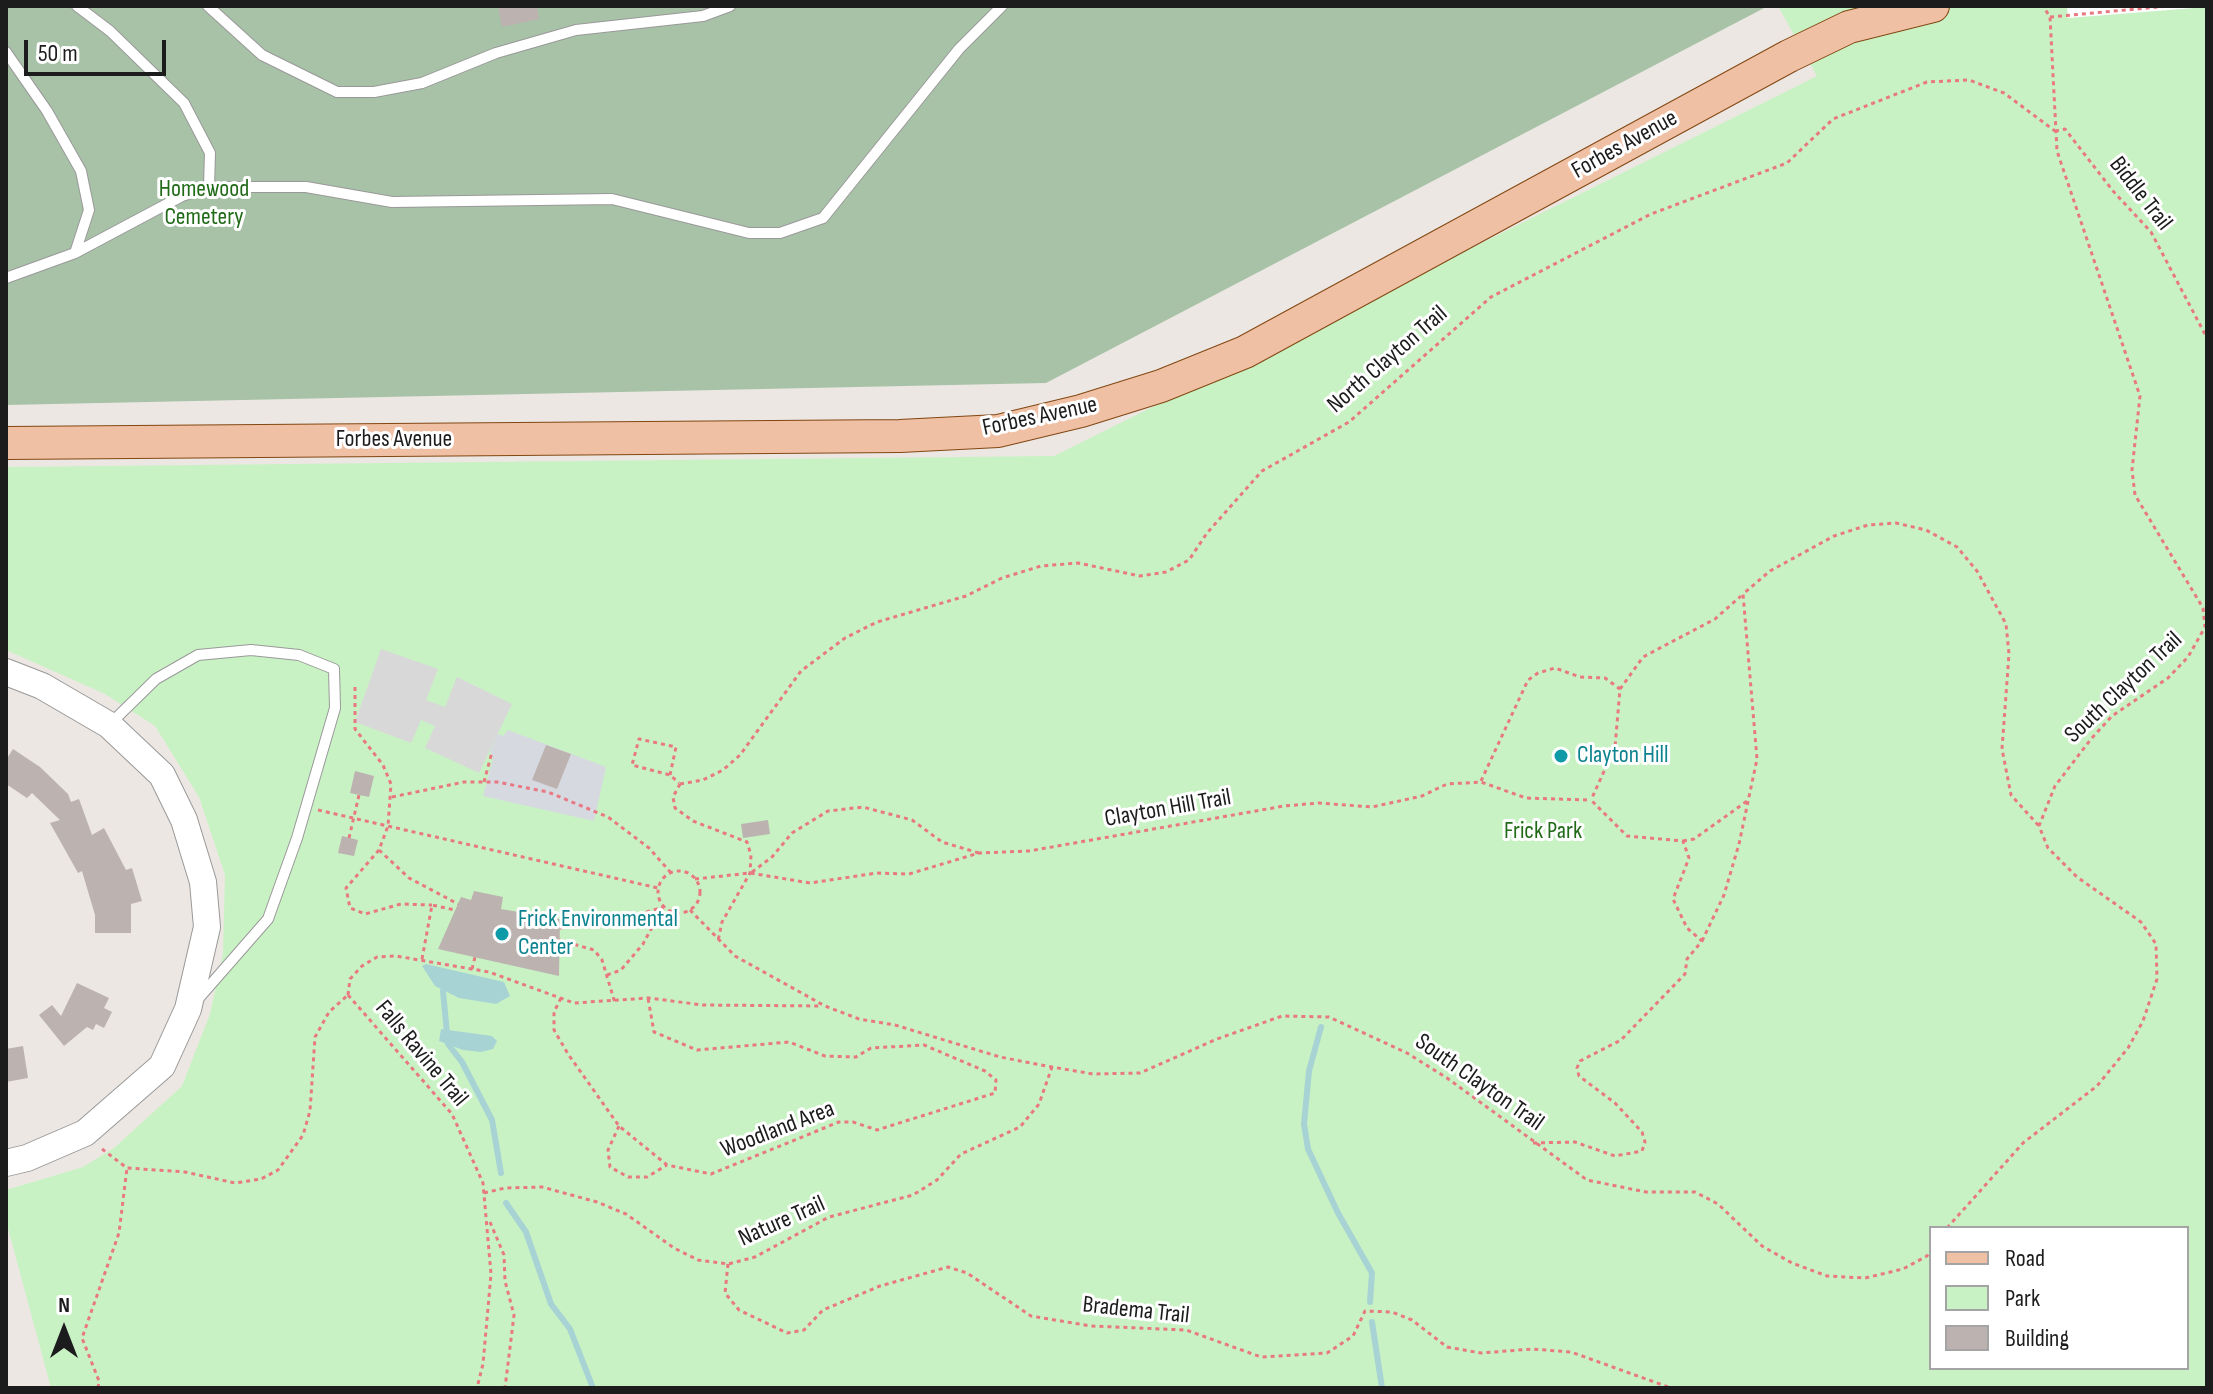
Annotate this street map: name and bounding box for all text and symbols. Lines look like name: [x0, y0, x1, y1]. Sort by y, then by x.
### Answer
scale bar: [28, 24, 170, 74]
text: 50 m: [38, 39, 78, 68]
street label: Forbes Avenue: [1567, 104, 1683, 186]
street label: Biddle Trail: [2102, 151, 2178, 237]
park label: Homewood Cemetery: [159, 176, 249, 232]
street label: North Clayton Trail: [1322, 300, 1454, 420]
street label: Forbes Avenue: [980, 391, 1100, 443]
street label: Forbes Avenue: [336, 426, 452, 454]
street label: South Clayton Trail: [2059, 626, 2189, 750]
place label: Clayton Hill: [1577, 742, 1668, 770]
marker: Clayton Hill: [1552, 747, 1570, 765]
street label: Clayton Hill Trail: [1103, 784, 1233, 834]
park label: Frick Park: [1504, 818, 1582, 846]
place label: Frick Environmental Center: [518, 906, 678, 962]
marker: Frick Environmental Center: [493, 925, 511, 943]
street label: Falls Ravine Trail: [368, 995, 474, 1113]
street label: South Clayton Trail: [1409, 1028, 1549, 1138]
street label: Woodland Area: [717, 1095, 839, 1165]
street label: Nature Trail: [734, 1190, 830, 1254]
legend: [1929, 1226, 2189, 1370]
text: Road: [2005, 1244, 2045, 1273]
text: Park: [2005, 1284, 2040, 1313]
north arrow: [24, 1290, 104, 1370]
street label: Bradema Trail: [1081, 1291, 1191, 1331]
text: N: [58, 1292, 70, 1319]
text: Building: [2005, 1324, 2069, 1353]

